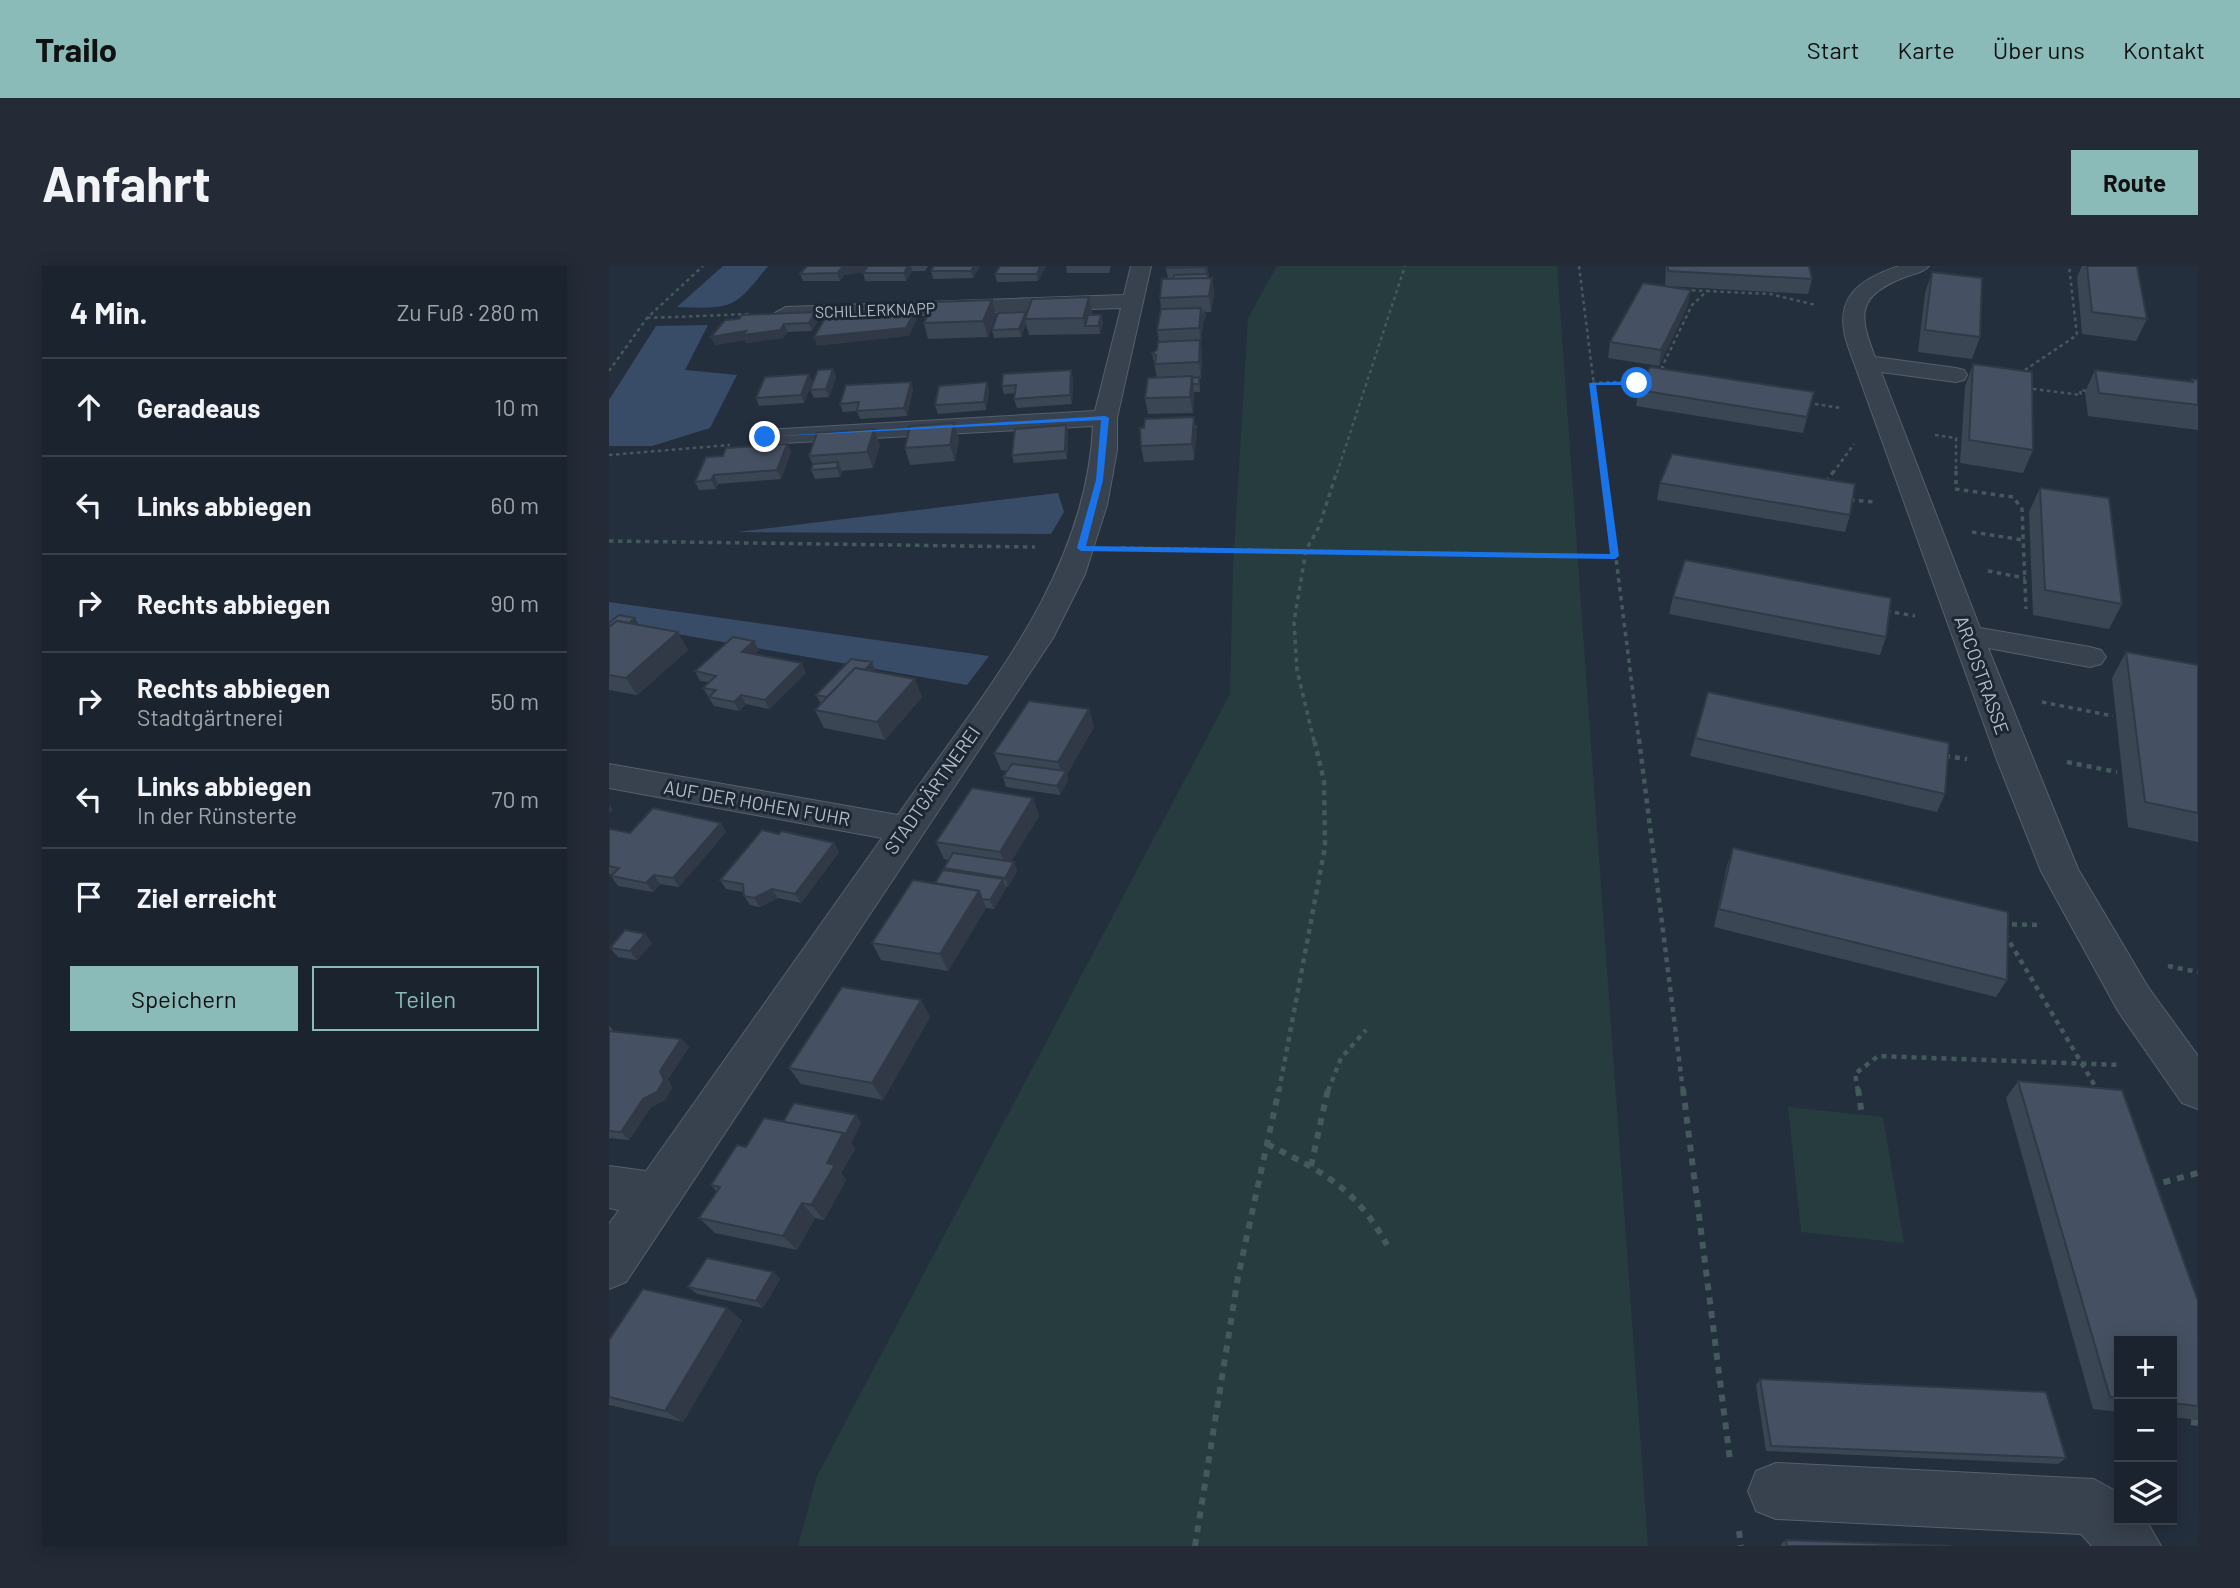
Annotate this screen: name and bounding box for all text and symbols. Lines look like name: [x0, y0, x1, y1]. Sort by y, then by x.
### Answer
text: Trailo: [35, 29, 117, 69]
text: Start: [1807, 35, 1860, 64]
text: Karte: [1898, 35, 1955, 64]
text: Über uns: [1993, 35, 2085, 64]
text: Kontakt: [2123, 35, 2205, 64]
button: Route: [2071, 150, 2198, 215]
text: Anfahrt: [42, 153, 211, 212]
text: 4 Min.: [70, 294, 148, 330]
text: Zu Fuß · 280 m: [397, 298, 539, 326]
street label: SCHILLERKNAPP: [814, 298, 936, 321]
route start: [1621, 367, 1652, 398]
icon: ahead: [70, 388, 108, 426]
text: Geradeaus: [137, 392, 260, 423]
text: 10 m: [494, 393, 539, 421]
route end: [749, 421, 780, 452]
icon: left: [70, 486, 108, 524]
text: Links abbiegen: [137, 490, 311, 521]
text: 60 m: [491, 491, 539, 519]
icon: right: [70, 584, 108, 622]
text: Rechts abbiegen: [137, 588, 330, 619]
text: 90 m: [490, 589, 539, 617]
street label: ARCOSTRASSE: [1950, 612, 2015, 737]
text: Rechts abbiegen: [137, 672, 330, 703]
icon: right: [70, 682, 108, 720]
text: 50 m: [491, 687, 539, 715]
text: Stadtgärtnerei: [137, 703, 283, 731]
street label: STADTGÄRTNEREI: [879, 721, 984, 858]
text: Links abbiegen: [137, 770, 311, 801]
street label: AUF DER HOHEN FUHR: [662, 775, 852, 830]
icon: left: [70, 780, 108, 818]
text: 70 m: [492, 785, 539, 813]
text: In der Rünsterte: [137, 801, 297, 829]
icon: arrive: [70, 878, 108, 916]
text: Ziel erreicht: [137, 882, 277, 913]
button: Speichern: [70, 966, 298, 1031]
button: Teilen: [312, 966, 539, 1031]
map controls: [2114, 1336, 2177, 1525]
button: +: [2114, 1336, 2177, 1399]
button: −: [2114, 1399, 2177, 1462]
button: layers: [2114, 1462, 2177, 1525]

